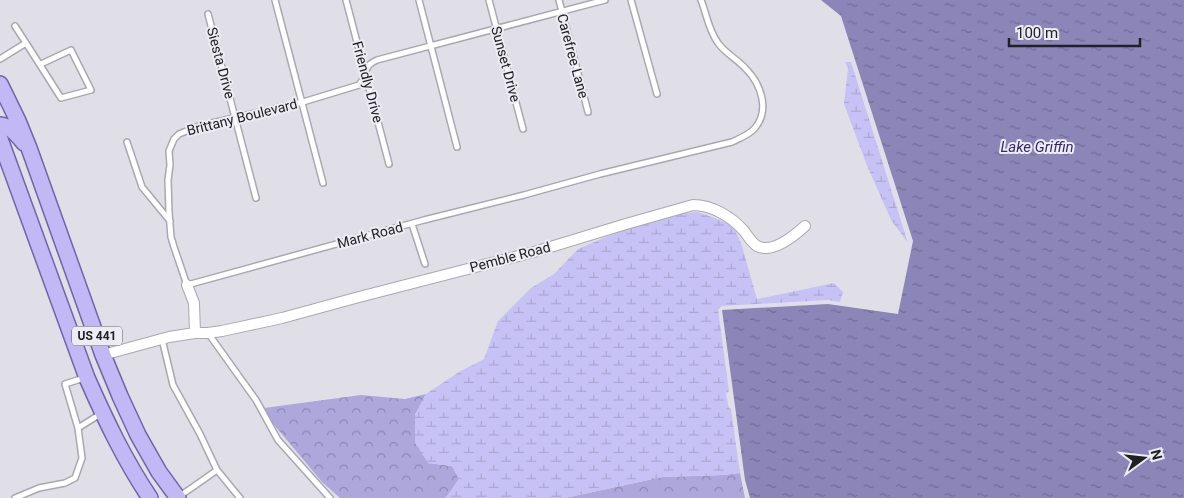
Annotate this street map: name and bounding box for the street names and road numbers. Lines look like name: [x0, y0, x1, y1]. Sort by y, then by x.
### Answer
street label: Carefree Lane: [554, 12, 592, 100]
street label: Sunset Drive: [488, 24, 524, 104]
street label: Siesta Drive: [204, 25, 238, 101]
street label: Friendly Drive: [349, 39, 387, 125]
street label: Brittany Boulevard: [185, 96, 299, 138]
street label: Mark Road: [335, 219, 405, 251]
street label: Pemble Road: [468, 239, 552, 275]
road number: US 441: [72, 326, 122, 346]

